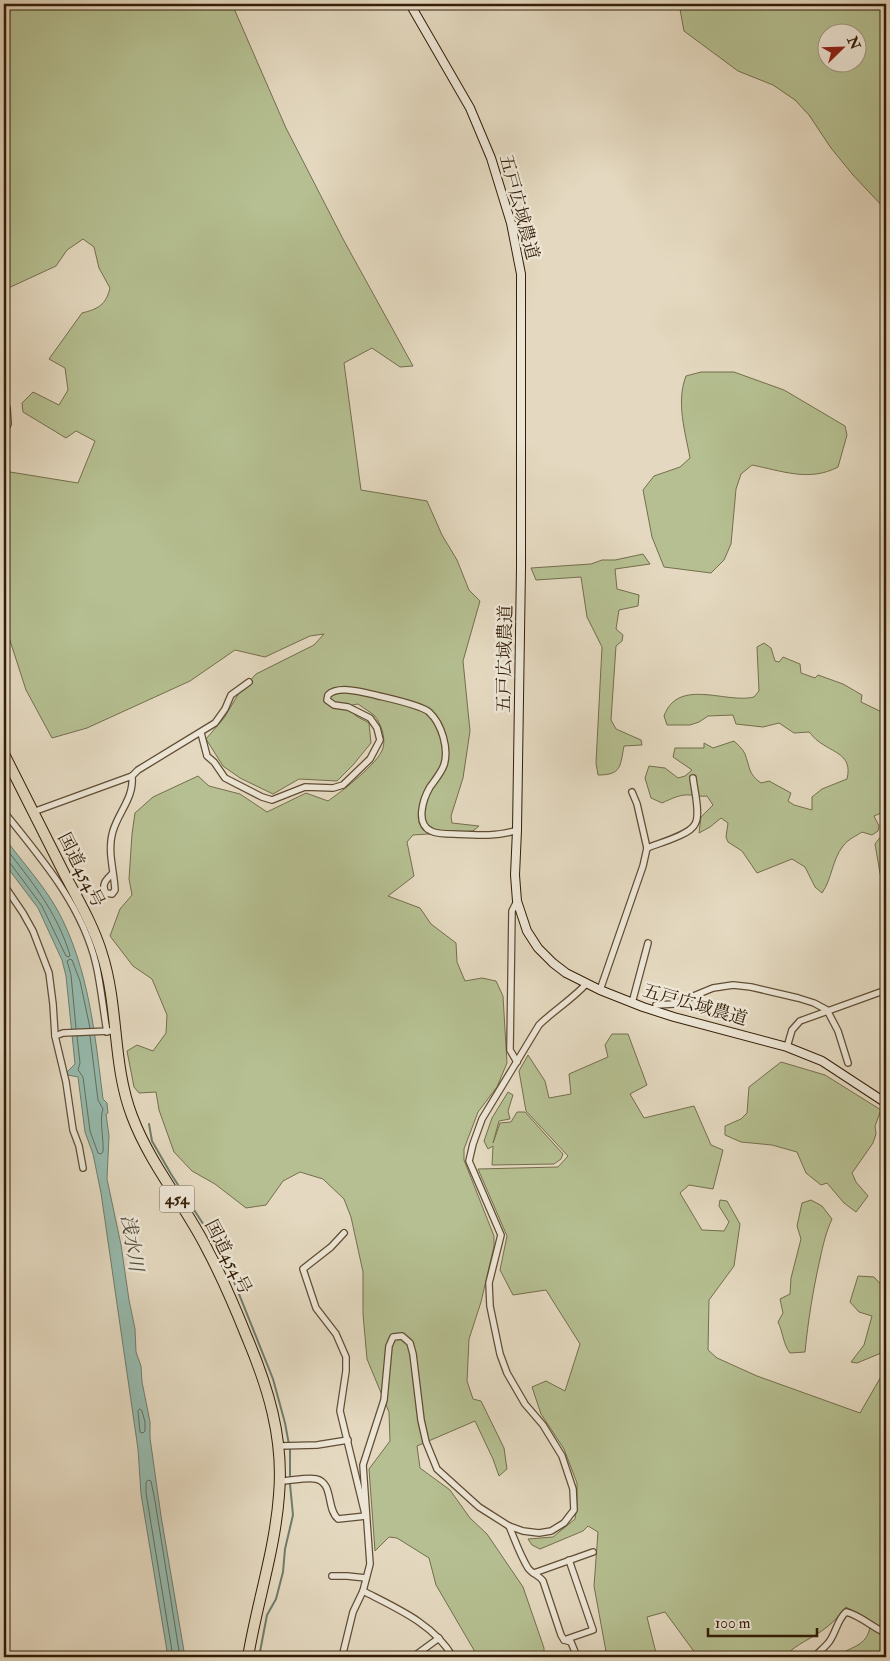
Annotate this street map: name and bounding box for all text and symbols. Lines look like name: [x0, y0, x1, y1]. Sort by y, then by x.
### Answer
north arrow: [818, 22, 868, 72]
text: N: [843, 33, 864, 53]
street label: 五戸広域農道: [494, 152, 544, 262]
street label: 五戸広域農道: [493, 605, 517, 713]
street label: 国道454号: [52, 829, 110, 911]
street label: 五戸広域農道: [640, 979, 750, 1031]
road number: 454: [160, 1186, 194, 1212]
water label: 浅水川: [116, 1213, 149, 1275]
street label: 国道454号: [199, 1216, 257, 1298]
scale bar: [708, 1606, 816, 1638]
text: 100 m: [715, 1614, 751, 1633]

